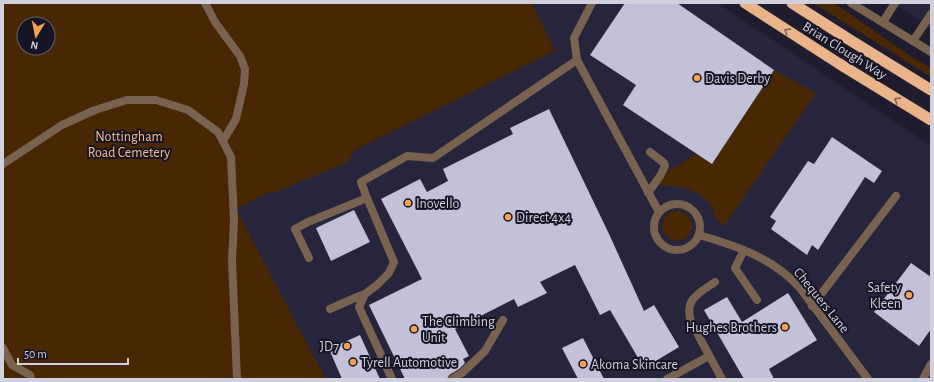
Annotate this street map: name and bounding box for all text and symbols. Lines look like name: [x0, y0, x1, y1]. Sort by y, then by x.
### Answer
north arrow: [16, 16, 56, 56]
street label: Brian Clough Way: [800, 19, 889, 82]
one-way arrow: [784, 28, 791, 36]
text: N: [30, 39, 39, 51]
place label: Davis Derby: [705, 72, 770, 86]
marker: Davis Derby: [692, 73, 702, 83]
one-way arrow: [894, 98, 901, 105]
park label: Nottingham Road Cemetery: [88, 130, 170, 160]
place label: Inovello: [416, 197, 460, 211]
marker: Inovello: [403, 198, 413, 208]
place label: Direct 4x4: [516, 211, 571, 225]
marker: Direct 4x4: [503, 212, 513, 222]
street label: Chequers Lane: [791, 265, 852, 336]
place label: Safety Kleen: [867, 281, 901, 311]
marker: Safety Kleen: [904, 290, 914, 300]
place label: The Climbing Unit: [422, 315, 495, 345]
place label: Hughes Brothers: [686, 321, 777, 335]
marker: Hughes Brothers: [780, 322, 790, 332]
marker: The Climbing Unit: [409, 324, 419, 334]
scale bar: [18, 340, 128, 366]
place label: JD7: [320, 340, 339, 354]
marker: JD7: [342, 341, 352, 351]
text: 50 m: [24, 348, 47, 360]
place label: Tyrell Automotive: [361, 356, 457, 370]
marker: Tyrell Automotive: [348, 357, 358, 367]
place label: Akoma Skincare: [591, 358, 678, 372]
marker: Akoma Skincare: [578, 359, 588, 369]

